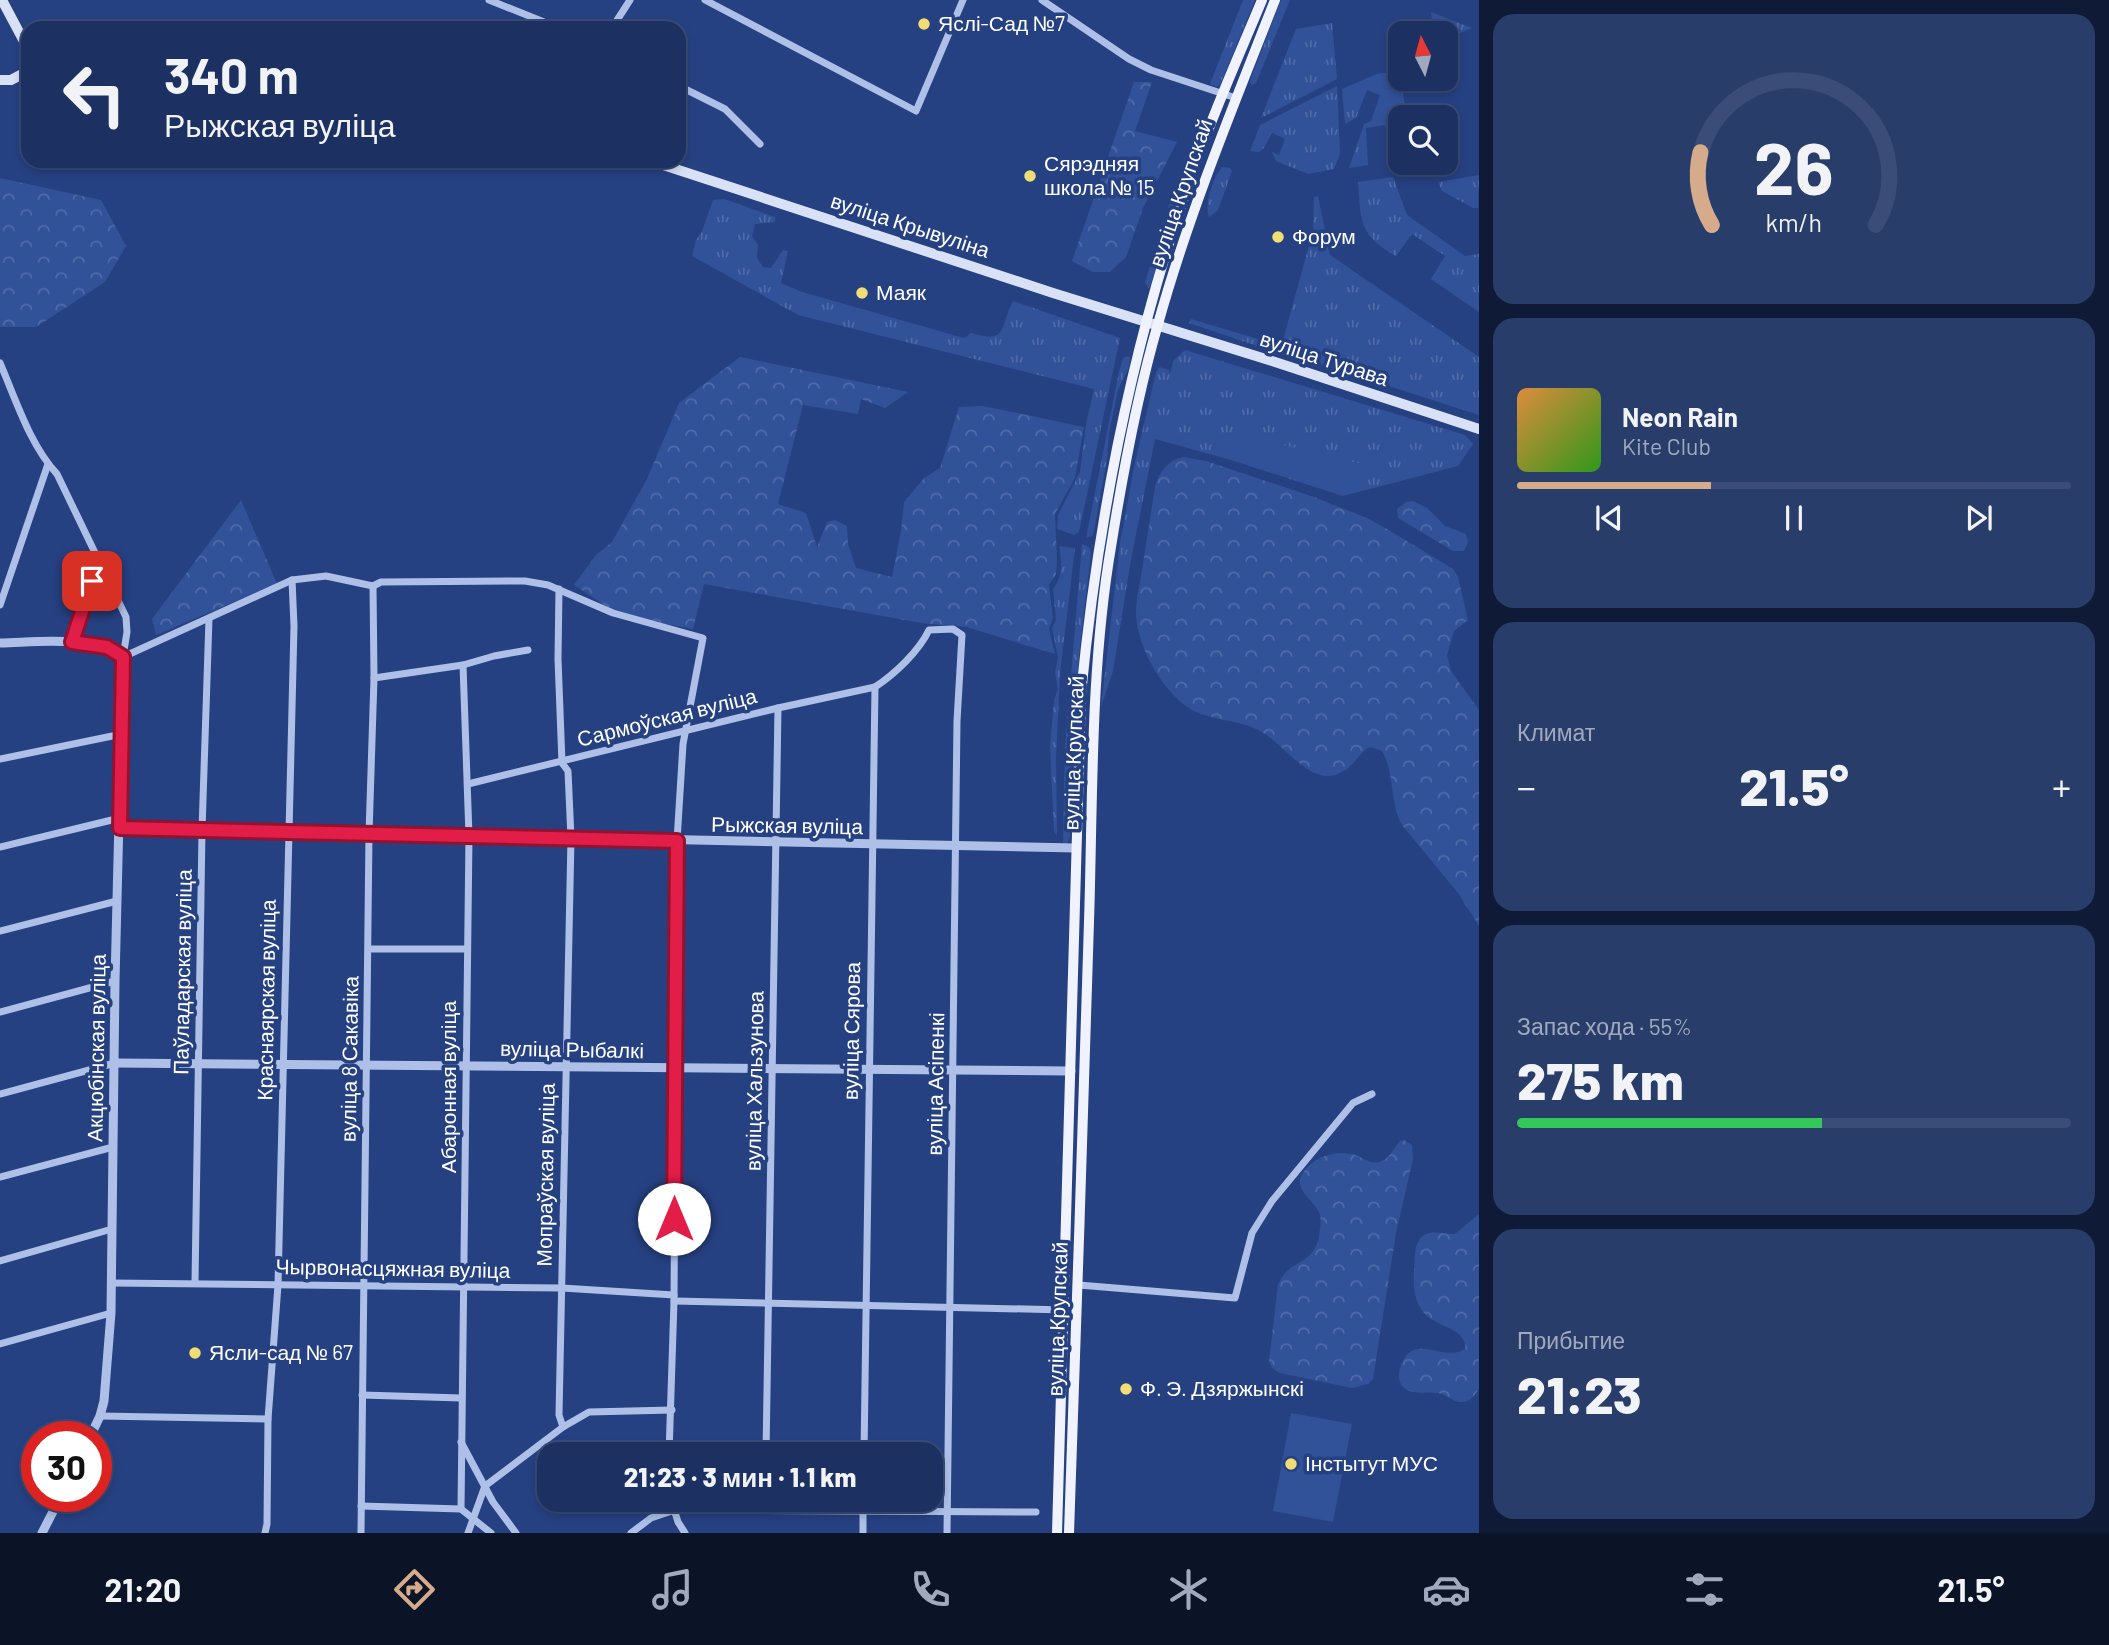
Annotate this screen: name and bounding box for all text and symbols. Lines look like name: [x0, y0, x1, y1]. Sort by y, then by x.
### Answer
place label: Яслі-Сад №7: [938, 10, 1065, 35]
marker: Яслі-Сад №7: [916, 16, 932, 32]
north arrow: [1388, 21, 1458, 91]
map controls: [1388, 21, 1458, 175]
text: 340 m: [164, 45, 299, 104]
icon: left: [49, 49, 140, 140]
text: Рыжская вуліца: [164, 105, 395, 143]
button: search: [1388, 105, 1458, 175]
street label: вуліца Крупскай: [1143, 115, 1217, 270]
text: 26: [1754, 122, 1834, 210]
place label: Сярэдняя школа № 15: [1044, 150, 1155, 199]
marker: Сярэдняя школа № 15: [1022, 168, 1038, 184]
street label: вуліца Крывуліна: [828, 187, 993, 262]
text: km/h: [1766, 207, 1822, 237]
place label: Форум: [1292, 223, 1356, 248]
marker: Форум: [1270, 229, 1286, 245]
place label: Маяк: [876, 279, 927, 304]
marker: Маяк: [854, 285, 870, 301]
street label: вуліца Турава: [1257, 325, 1392, 390]
text: Neon Rain: [1622, 401, 1738, 432]
text: Kite Club: [1622, 432, 1711, 460]
icon: previous: [1590, 499, 1628, 537]
icon: pause: [1775, 499, 1813, 537]
icon: next: [1960, 499, 1998, 537]
pin: [62, 551, 122, 611]
icon: arrive: [73, 562, 111, 600]
street label: вуліца Крупскай: [1057, 675, 1088, 831]
street label: Сармоўская вуліца: [574, 682, 759, 751]
text: Климат: [1517, 718, 1595, 746]
text: 21.5°: [1739, 754, 1849, 816]
text: −: [1517, 763, 1536, 809]
text: +: [2052, 763, 2071, 809]
street label: Рыжская вуліца: [711, 811, 864, 838]
street label: Паўладарская вуліца: [167, 869, 196, 1075]
street label: Краснаярская вуліца: [251, 899, 280, 1101]
street label: Акцюбінская вуліца: [81, 953, 110, 1142]
street label: вуліца Сярова: [837, 961, 864, 1100]
street label: вуліца 8 Сакавіка: [335, 975, 362, 1142]
street label: вуліца Хальзунова: [739, 990, 768, 1171]
street label: Абаронная вуліца: [435, 1000, 460, 1173]
street label: вуліца Асіпенкі: [921, 1012, 948, 1156]
text: Запас хода · 55%: [1517, 1012, 1692, 1040]
street label: вуліца Рыбалкі: [500, 1035, 644, 1062]
text: 275 km: [1517, 1048, 1684, 1110]
street label: Мопраўская вуліца: [530, 1083, 559, 1267]
position arrow: [637, 1182, 711, 1256]
street label: вуліца Крупскай: [1041, 1241, 1072, 1397]
street label: Чырвонасцяжная вуліца: [275, 1253, 511, 1282]
text: Прибытие: [1517, 1326, 1625, 1354]
place label: Ясли-сад № 67: [209, 1339, 353, 1364]
marker: Ясли-сад № 67: [187, 1345, 203, 1361]
text: 21:23: [1517, 1362, 1641, 1424]
place label: Ф. Э. Дзяржынскі: [1140, 1375, 1304, 1400]
marker: Ф. Э. Дзяржынскі: [1118, 1381, 1134, 1397]
speed limit sign: 30: [21, 1421, 112, 1512]
place label: Інстытут МУС: [1305, 1450, 1438, 1475]
marker: Інстытут МУС: [1283, 1456, 1299, 1472]
text: 21:23 · 3 мин · 1.1 km: [624, 1461, 856, 1492]
icon: directions: [390, 1565, 439, 1614]
icon: music: [648, 1565, 697, 1614]
icon: phone: [906, 1565, 955, 1614]
icon: climate: [1164, 1565, 1213, 1614]
icon: car: [1422, 1565, 1471, 1614]
icon: filters: [1680, 1565, 1729, 1614]
text: 21:20: [104, 1570, 181, 1608]
text: 21.5°: [1938, 1570, 2005, 1608]

